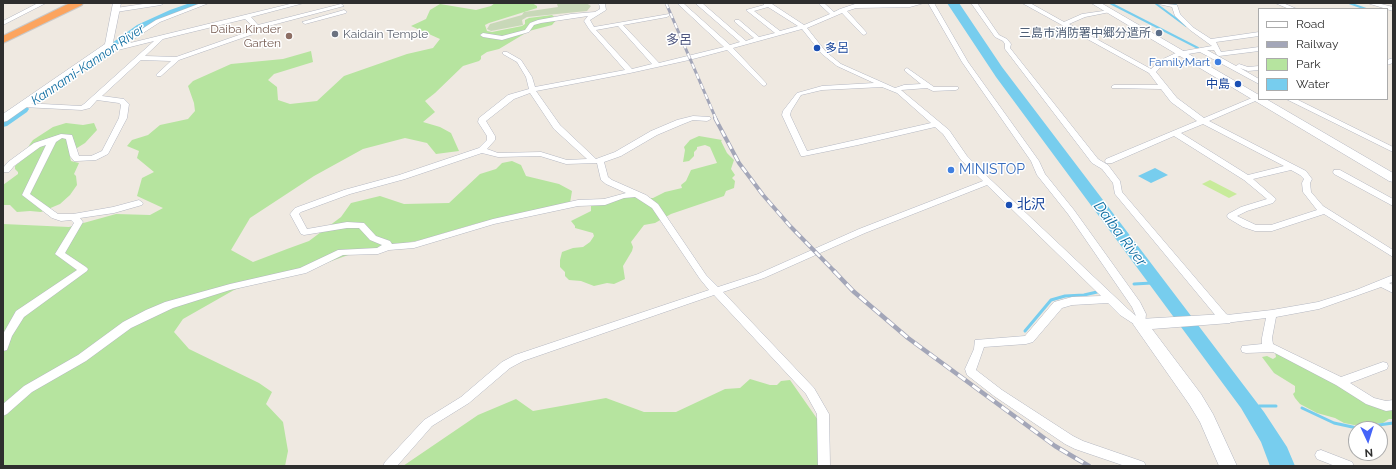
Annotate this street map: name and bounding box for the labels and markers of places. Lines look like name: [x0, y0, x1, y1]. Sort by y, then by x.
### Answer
place label: Daiba Kinder Garten: [210, 22, 281, 50]
place label: 三島市消防署中郷分遣所: [1019, 26, 1151, 40]
place label: Kaidain Temple: [343, 27, 428, 41]
marker: 三島市消防署中郷分遣所: [1154, 28, 1164, 38]
marker: Kaidain Temple: [330, 29, 340, 39]
marker: Daiba Kinder Garten: [284, 31, 294, 41]
place label: 多呂: [825, 41, 849, 55]
marker: 多呂: [812, 43, 822, 53]
place label: FamilyMart: [1149, 55, 1210, 69]
marker: FamilyMart: [1213, 57, 1223, 67]
place label: 中島: [1206, 77, 1230, 91]
marker: 中島: [1233, 79, 1243, 89]
place label: MINISTOP: [959, 162, 1025, 178]
marker: MINISTOP: [946, 165, 956, 175]
place label: 北沢: [1017, 197, 1045, 213]
marker: 北沢: [1004, 200, 1014, 210]

